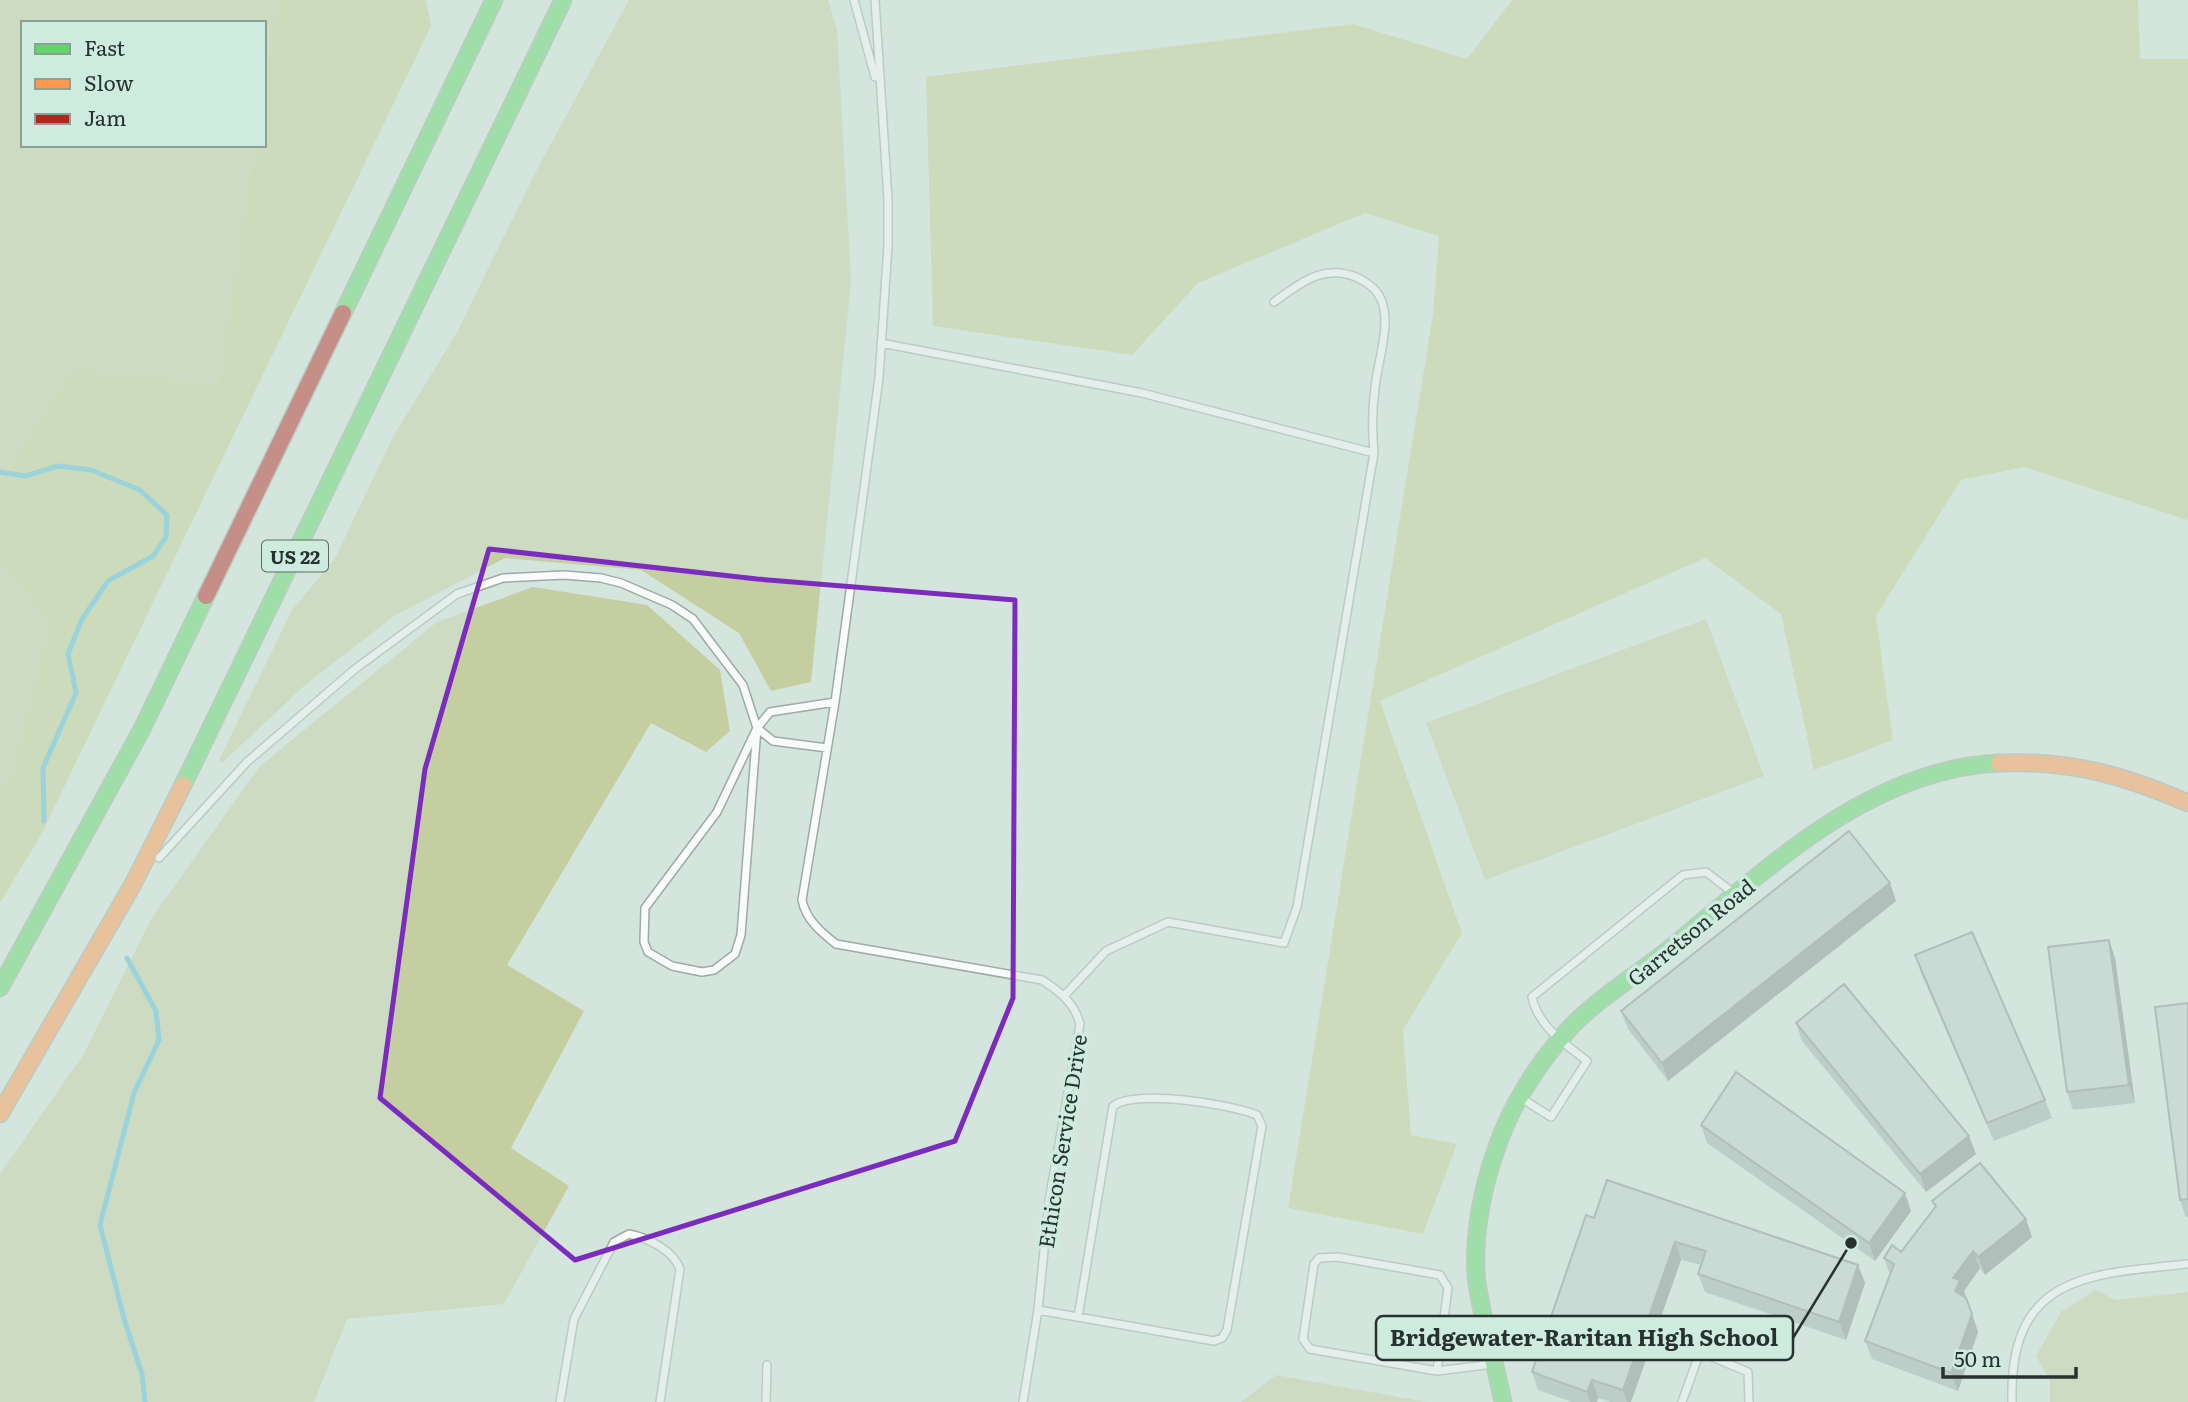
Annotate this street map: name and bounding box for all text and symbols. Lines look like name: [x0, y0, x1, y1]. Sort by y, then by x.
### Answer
legend: [21, 21, 266, 147]
text: Fast: [84, 31, 125, 62]
text: Slow: [84, 66, 134, 97]
text: Jam: [84, 101, 126, 132]
road number: US 22: [262, 540, 328, 572]
street label: Garretson Road: [1620, 870, 1760, 992]
street label: Ethicon Service Drive: [1029, 1032, 1093, 1250]
callout: Bridgewater-Raritan High School: [1376, 1316, 1793, 1360]
text: Bridgewater-Raritan High School: [1390, 1319, 1778, 1353]
scale bar: [1943, 1336, 2076, 1380]
text: 50 m: [1954, 1342, 2001, 1373]

